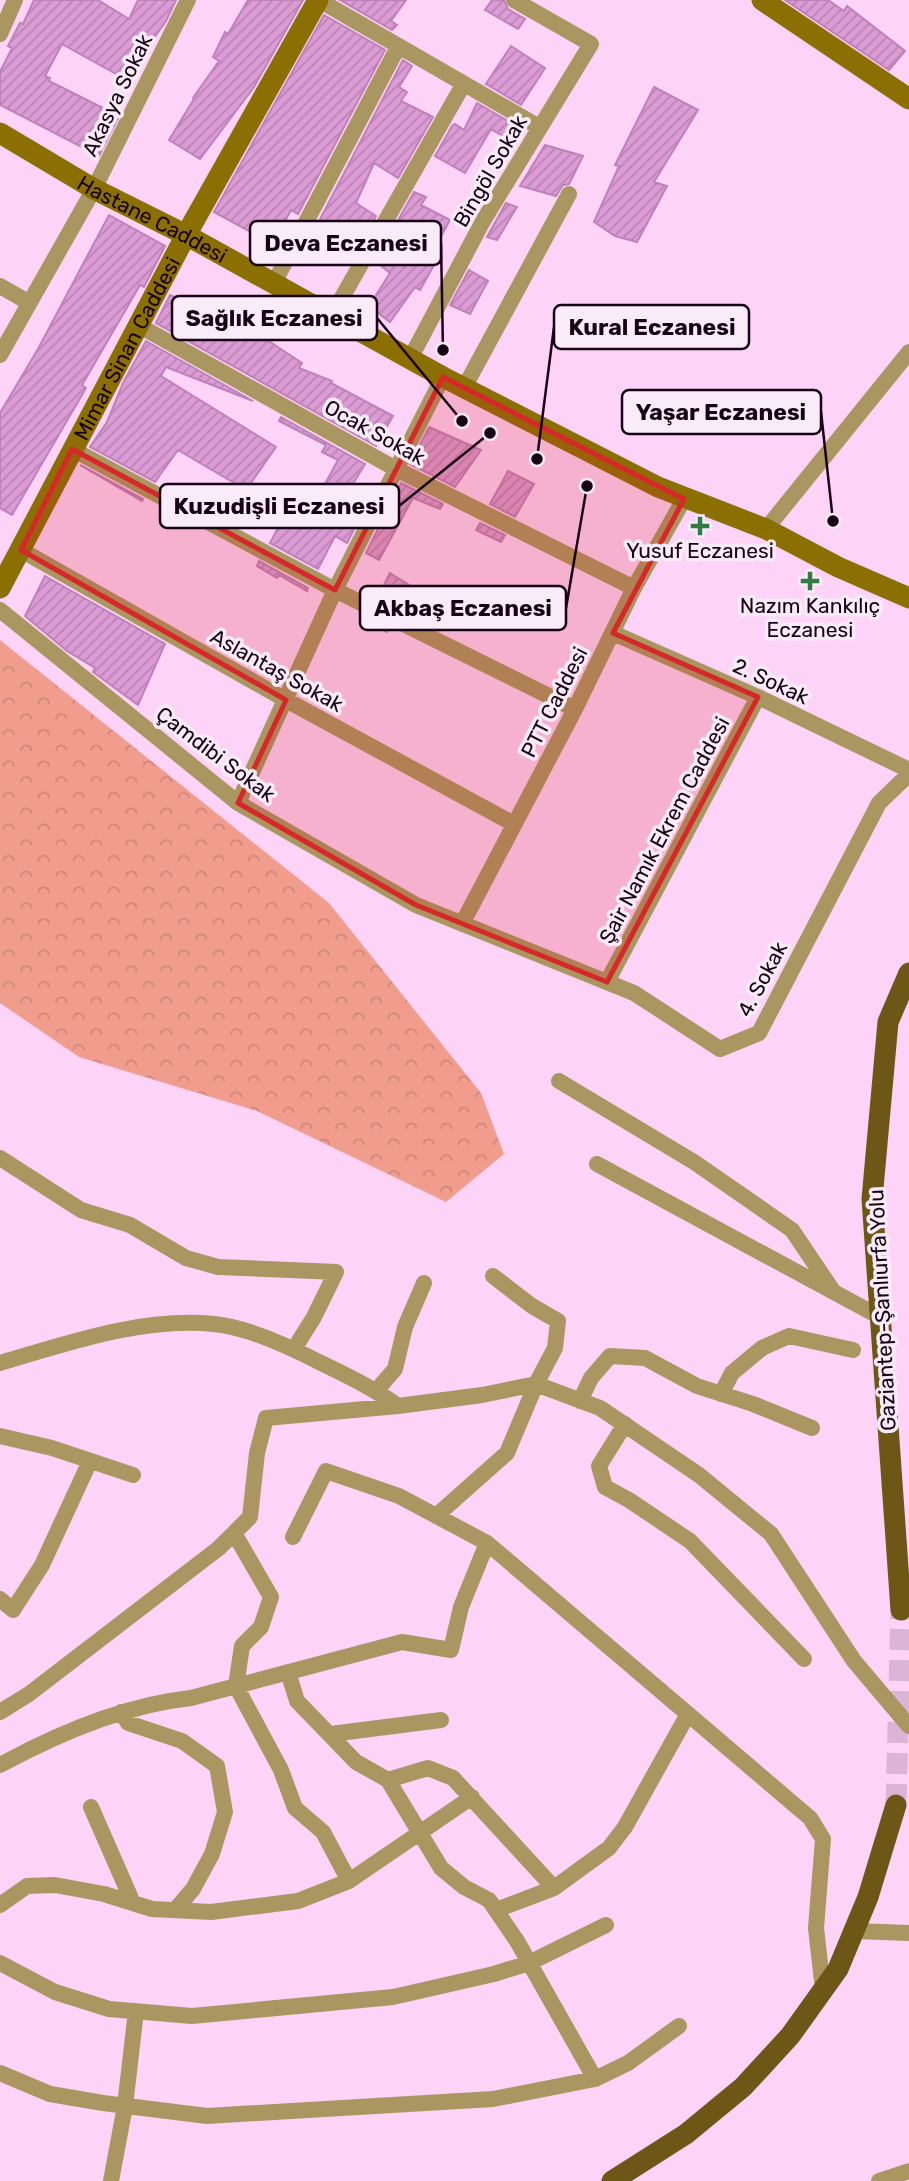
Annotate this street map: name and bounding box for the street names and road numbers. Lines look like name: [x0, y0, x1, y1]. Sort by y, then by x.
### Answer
street label: Akasya Sokak: [77, 30, 157, 160]
street label: Bingöl Sokak: [448, 111, 532, 231]
street label: Hastane Caddesi: [73, 170, 232, 268]
street label: Mimar Sinan Caddesi: [68, 253, 185, 444]
street label: Ocak Sokak: [320, 394, 430, 470]
street label: Aslantaş Sokak: [206, 623, 348, 717]
street label: PTT Caddesi: [515, 643, 593, 761]
street label: 2. Sokak: [729, 653, 813, 709]
street label: Çamdibi Sokak: [151, 701, 281, 807]
street label: Şair Namık Ekrem Caddesi: [594, 712, 734, 948]
street label: 4. Sokak: [732, 937, 792, 1021]
street label: Gaziantep-Şanlıurfa Yolu: [863, 1189, 901, 1431]

